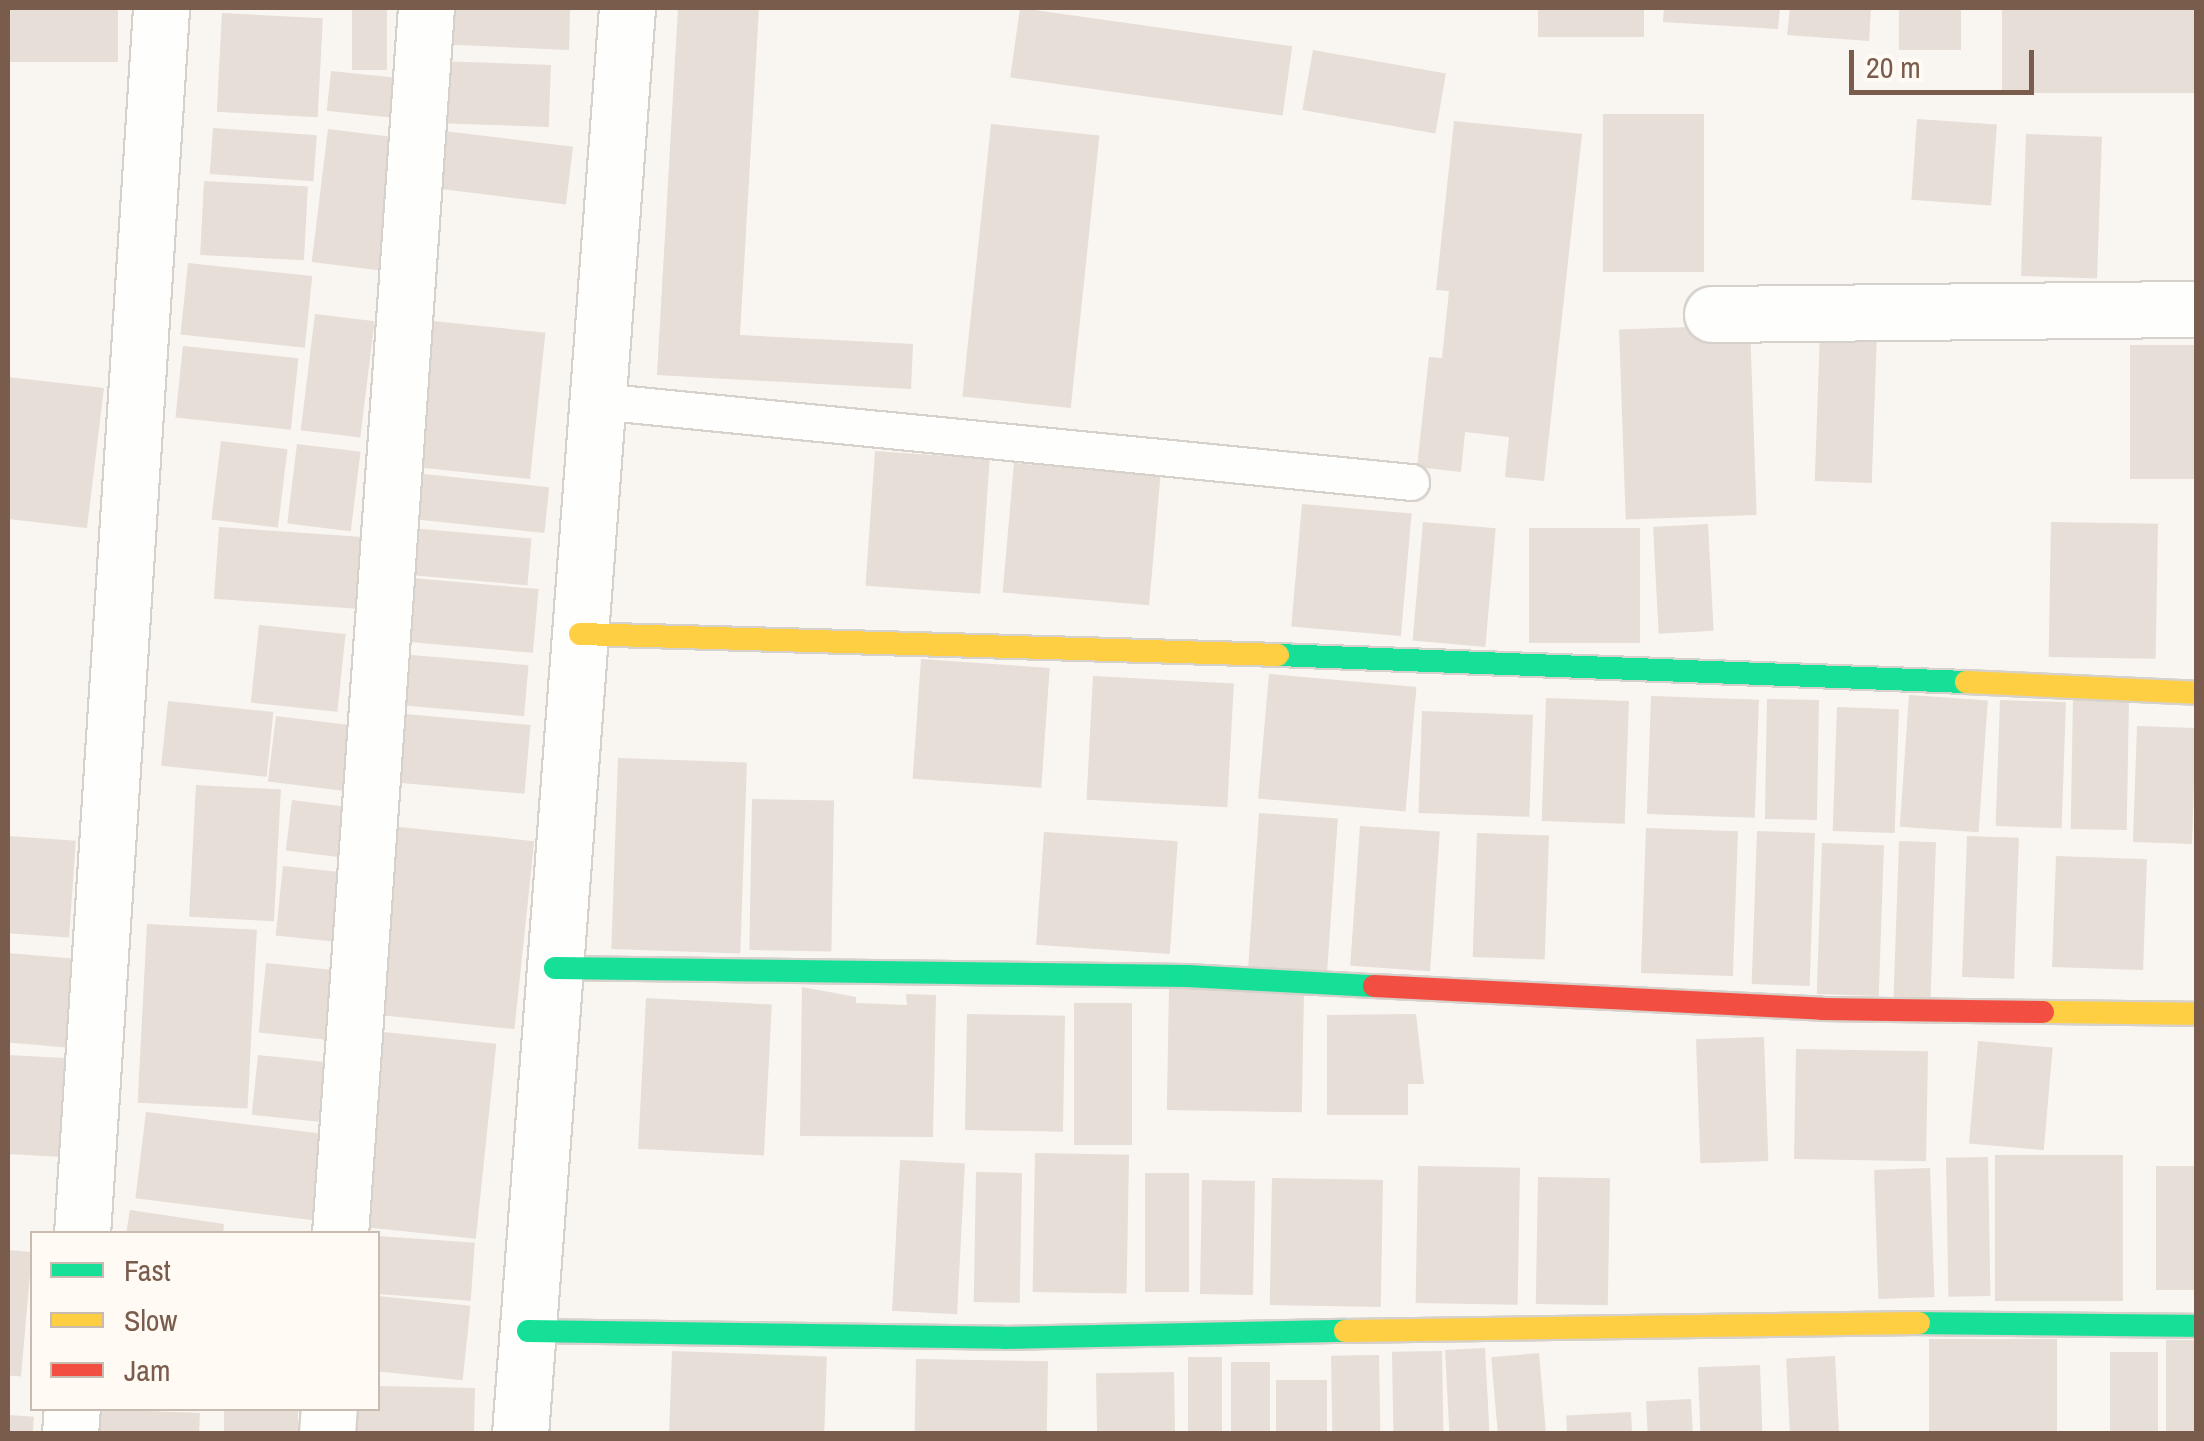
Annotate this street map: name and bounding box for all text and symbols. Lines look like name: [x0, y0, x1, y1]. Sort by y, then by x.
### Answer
scale bar: [1854, 30, 2039, 92]
text: 20 m: [1866, 47, 1921, 87]
legend: [30, 1231, 380, 1411]
text: Fast: [124, 1250, 171, 1290]
text: Slow: [124, 1300, 177, 1340]
text: Jam: [124, 1350, 170, 1390]

